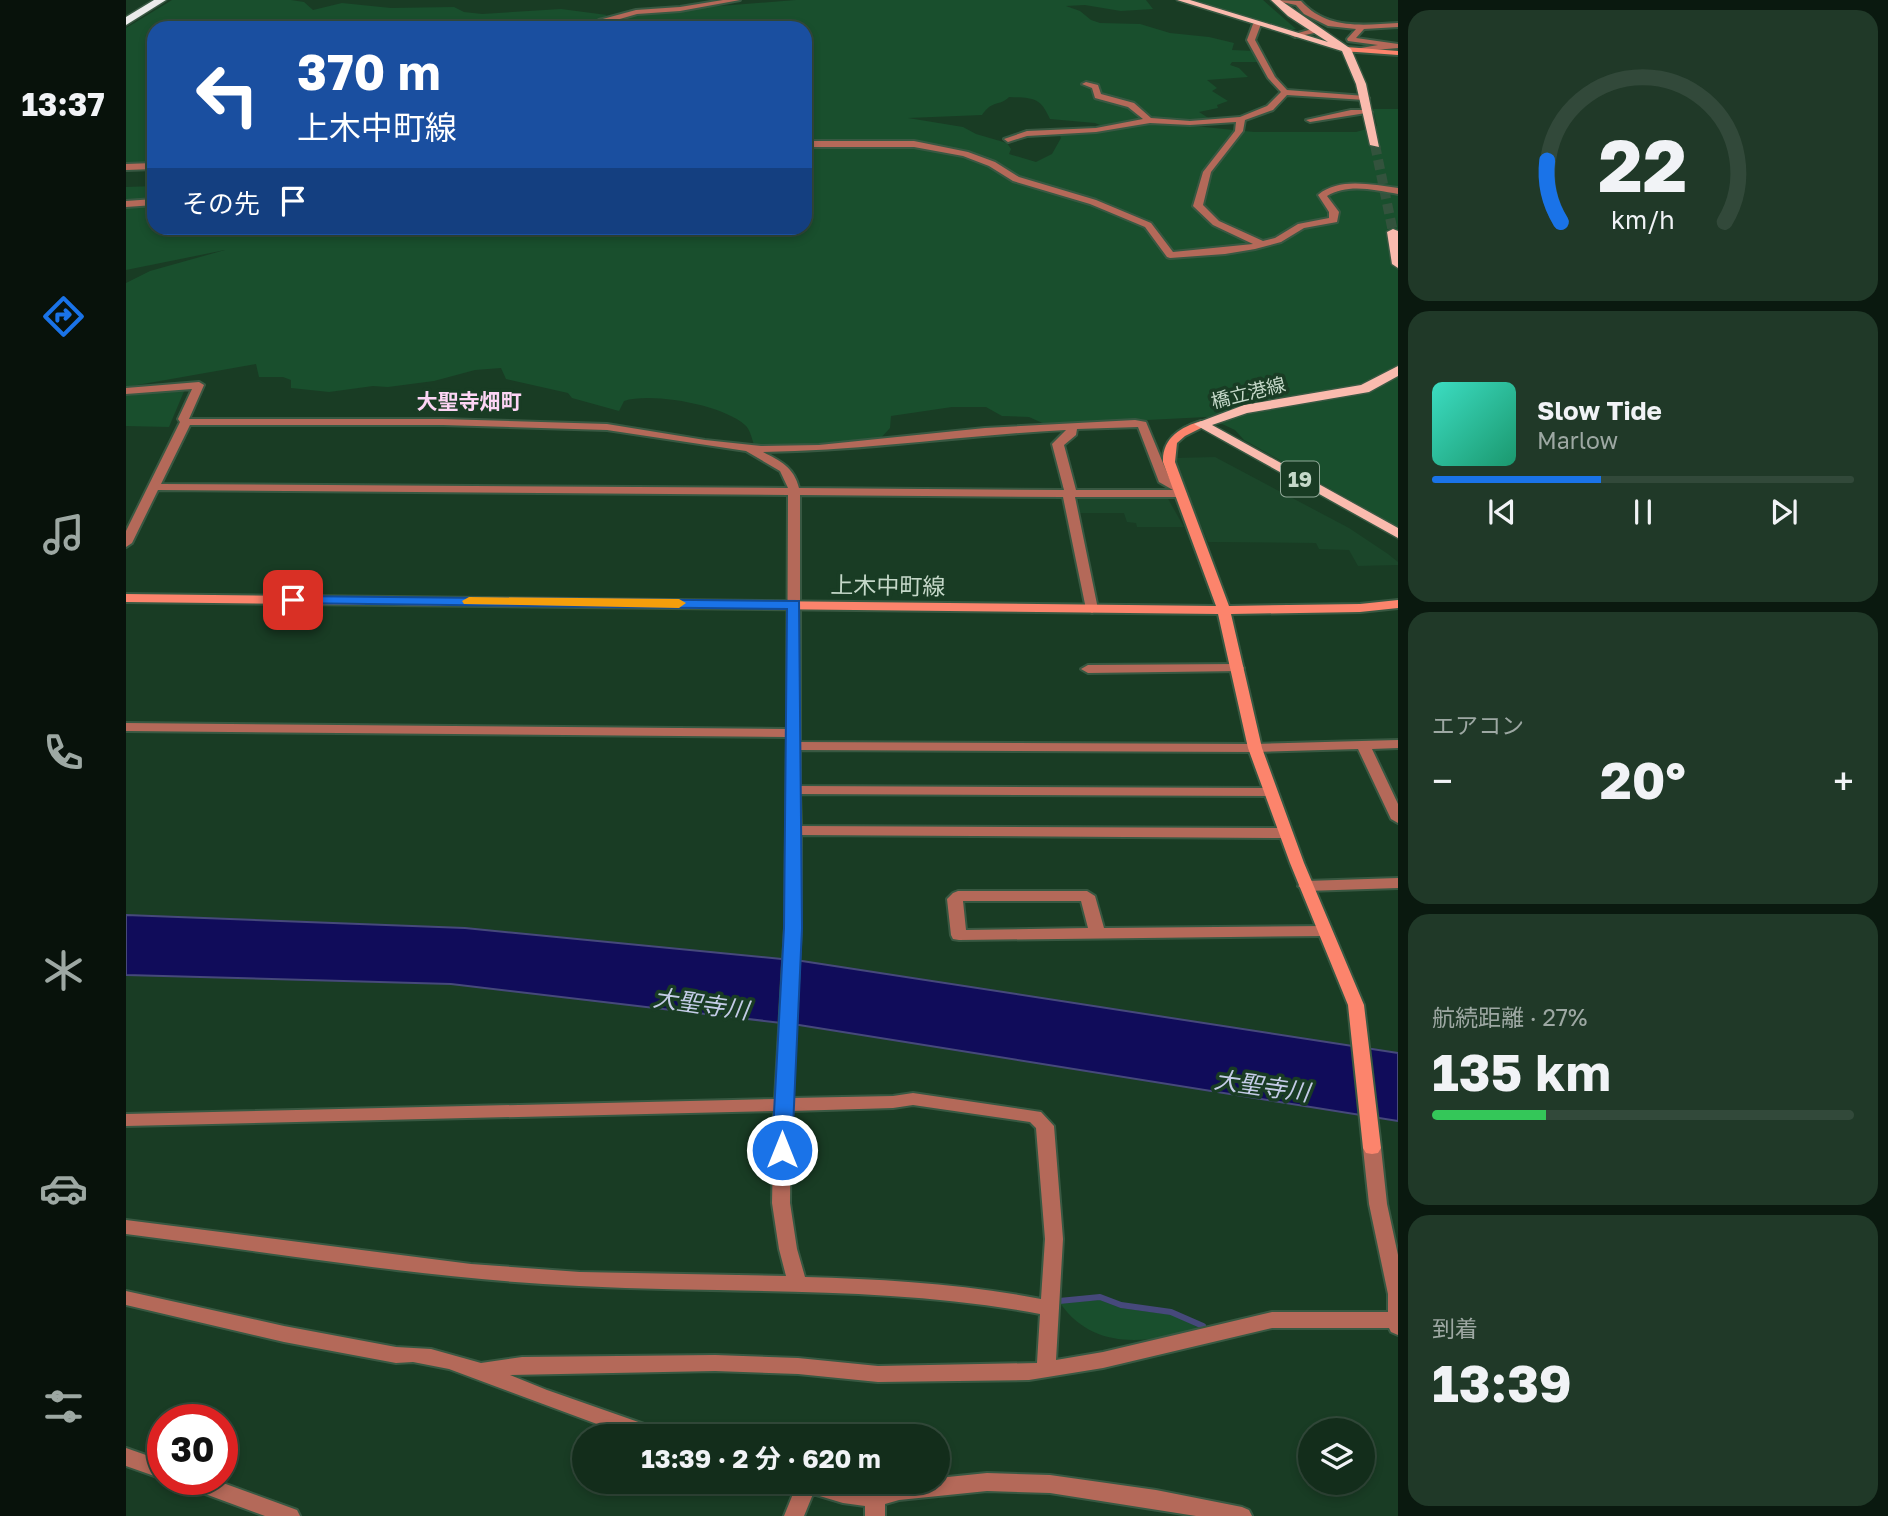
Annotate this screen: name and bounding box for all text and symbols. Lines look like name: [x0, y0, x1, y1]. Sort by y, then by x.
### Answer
text: 370 m: [297, 42, 441, 101]
icon: left: [182, 49, 273, 140]
text: 13:37: [21, 85, 105, 123]
text: 上木中町線: [297, 108, 457, 146]
text: 22: [1599, 121, 1687, 208]
icon: arrive: [274, 182, 312, 220]
text: その先: [182, 188, 260, 219]
text: km/h: [1611, 203, 1675, 234]
icon: directions: [39, 292, 88, 341]
street label: 橋立港線: [1208, 372, 1288, 412]
district label: 大聖寺畑町: [417, 388, 522, 414]
text: Slow Tide: [1537, 395, 1662, 426]
text: Marlow: [1537, 426, 1618, 454]
road number: 19: [1281, 462, 1319, 496]
icon: previous: [1483, 493, 1521, 531]
icon: pause: [1624, 493, 1662, 531]
icon: next: [1765, 493, 1803, 531]
icon: music: [39, 510, 88, 559]
pin: [263, 570, 323, 630]
street label: 上木中町線: [830, 570, 946, 600]
icon: arrive: [274, 581, 312, 619]
text: エアコン: [1432, 711, 1524, 739]
icon: phone: [39, 728, 88, 777]
text: 20°: [1600, 748, 1686, 810]
text: −: [1432, 758, 1453, 803]
text: +: [1833, 758, 1854, 803]
icon: climate: [39, 946, 88, 995]
water label: 大聖寺川: [651, 982, 754, 1024]
text: 航続距離 · 27%: [1432, 1003, 1587, 1031]
text: 135 km: [1432, 1040, 1611, 1102]
water label: 大聖寺川: [1212, 1064, 1315, 1106]
position arrow: [745, 1113, 819, 1187]
icon: car: [39, 1164, 88, 1213]
text: 到着: [1432, 1314, 1478, 1342]
text: 13:39: [1432, 1351, 1572, 1413]
icon: filters: [39, 1382, 88, 1431]
speed limit sign: 30: [147, 1404, 238, 1495]
map controls: [1298, 1418, 1375, 1495]
button: layers: [1298, 1418, 1375, 1495]
text: 13:39 · 2 分 · 620 m: [641, 1443, 881, 1474]

